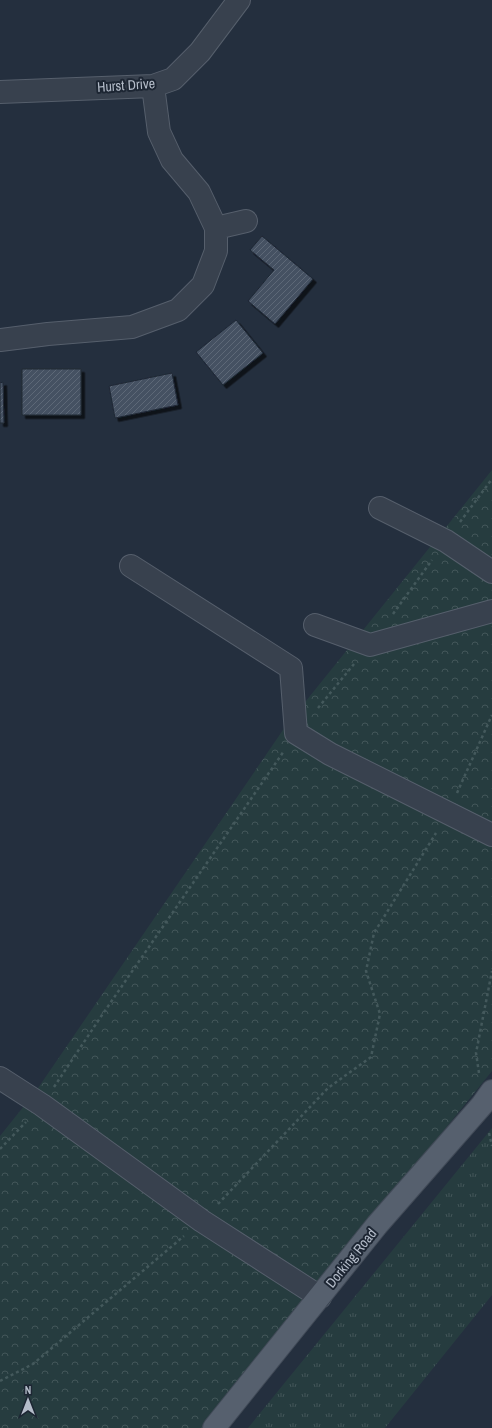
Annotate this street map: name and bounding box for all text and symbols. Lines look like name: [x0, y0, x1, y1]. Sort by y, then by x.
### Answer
street label: Hurst Drive: [96, 74, 156, 96]
street label: Dorking Road: [322, 1225, 380, 1291]
north arrow: [8, 1380, 48, 1420]
text: N: [25, 1383, 31, 1397]

